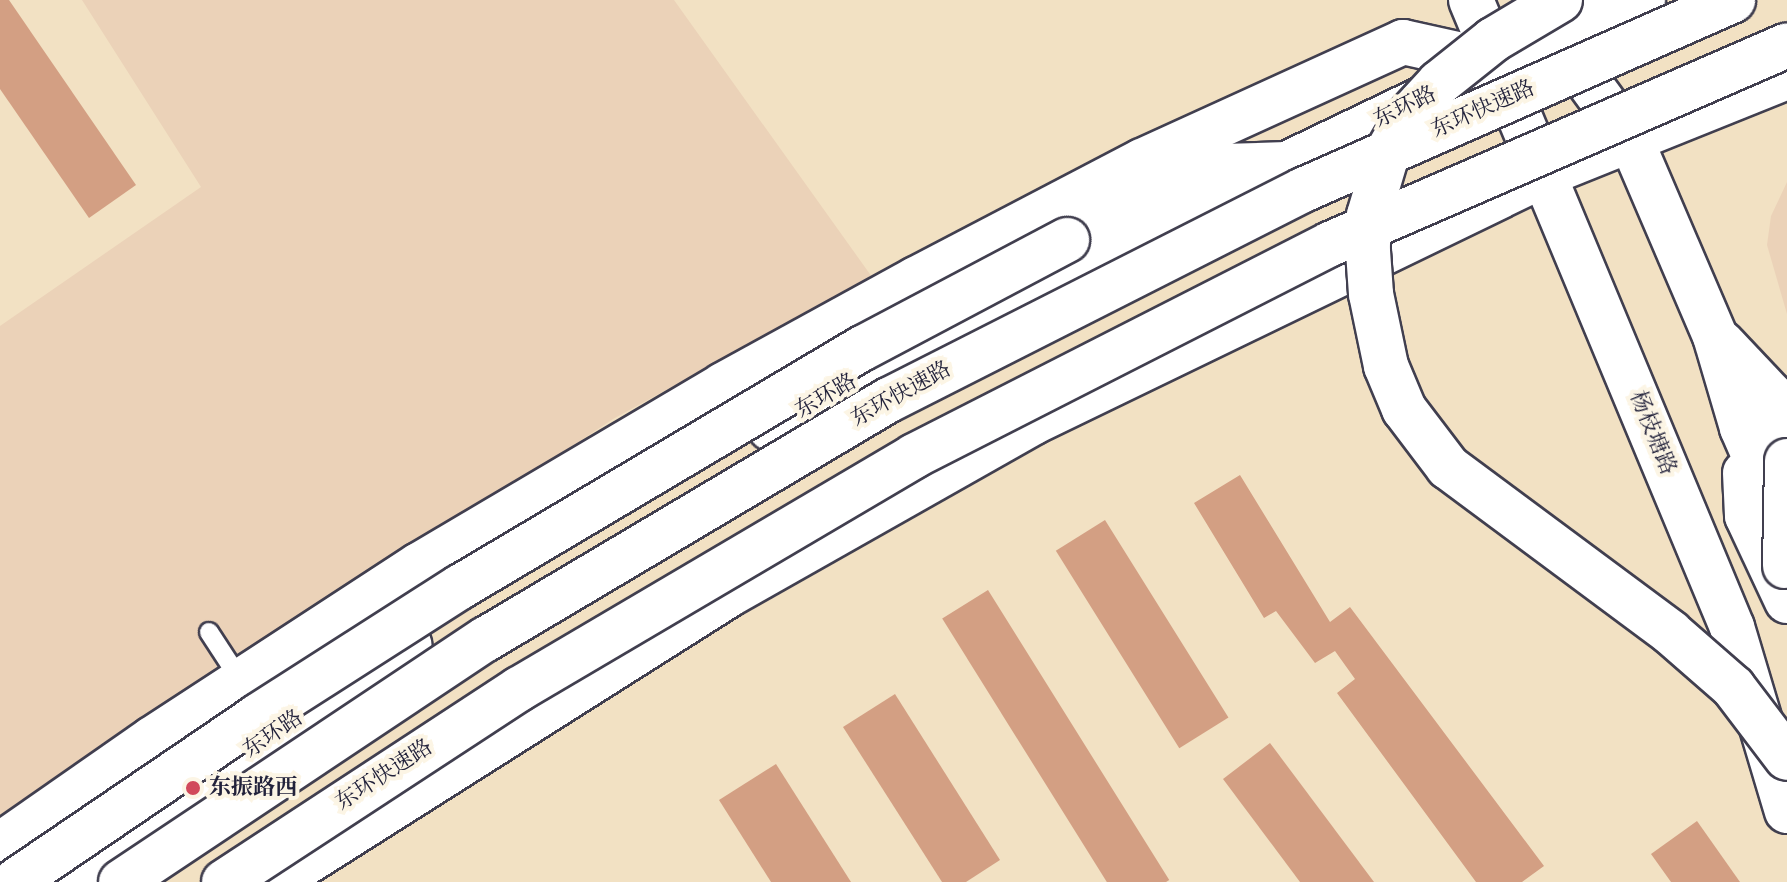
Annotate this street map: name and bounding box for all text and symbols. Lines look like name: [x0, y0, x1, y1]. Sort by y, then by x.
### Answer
street label: 东环快速路: [1427, 75, 1539, 143]
street label: 东环路: [1370, 81, 1440, 133]
street label: 东环快速路: [846, 356, 956, 432]
street label: 东环路: [791, 368, 861, 424]
street label: 杨枝塘路: [1624, 387, 1682, 479]
street label: 东环路: [238, 705, 308, 763]
street label: 东环快速路: [331, 734, 437, 816]
place label: 东振路西: [209, 775, 297, 801]
marker: 东振路西: [184, 779, 202, 797]

